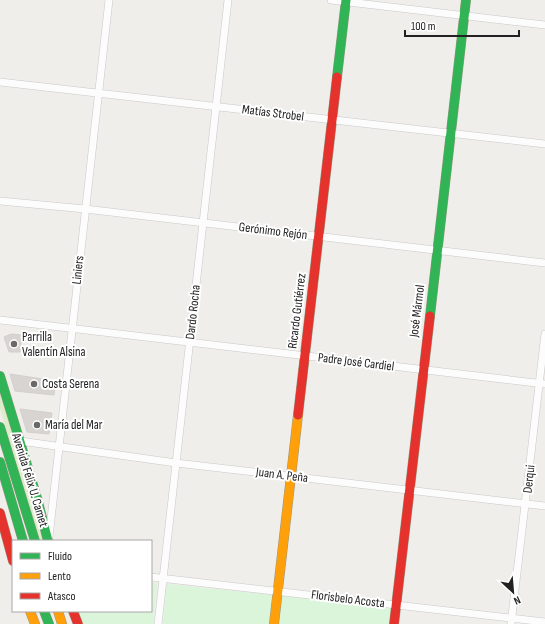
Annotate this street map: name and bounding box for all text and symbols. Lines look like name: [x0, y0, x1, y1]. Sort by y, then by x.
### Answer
scale bar: [405, 12, 519, 38]
text: 100 m: [411, 19, 436, 34]
street label: Matías Strobel: [241, 101, 305, 125]
street label: Gerónimo Rejón: [238, 219, 308, 243]
street label: Liniers: [69, 255, 87, 285]
street label: Ricardo Gutiérrez: [284, 272, 310, 349]
street label: Dardo Rocha: [182, 284, 204, 340]
street label: José Mármol: [406, 284, 428, 339]
place label: Parrilla Valentín Alsina: [22, 329, 86, 360]
marker: Parrilla Valentín Alsina: [9, 339, 19, 349]
street label: Padre José Cardiel: [317, 349, 395, 375]
place label: Costa Serena: [42, 376, 99, 392]
marker: Costa Serena: [29, 379, 39, 389]
place label: María del Mar: [45, 417, 103, 433]
marker: María del Mar: [32, 420, 42, 430]
street label: Avenida Félix U. Camet: [8, 430, 52, 529]
street label: Juan A. Peña: [254, 464, 309, 486]
street label: Derqui: [520, 464, 538, 494]
legend: [12, 540, 152, 612]
text: Fluido: [48, 549, 72, 564]
text: Lento: [48, 569, 71, 584]
north arrow: [493, 572, 533, 612]
street label: Florisbelo Acosta: [310, 587, 386, 611]
text: Atasco: [47, 589, 75, 604]
text: N: [512, 593, 523, 608]

